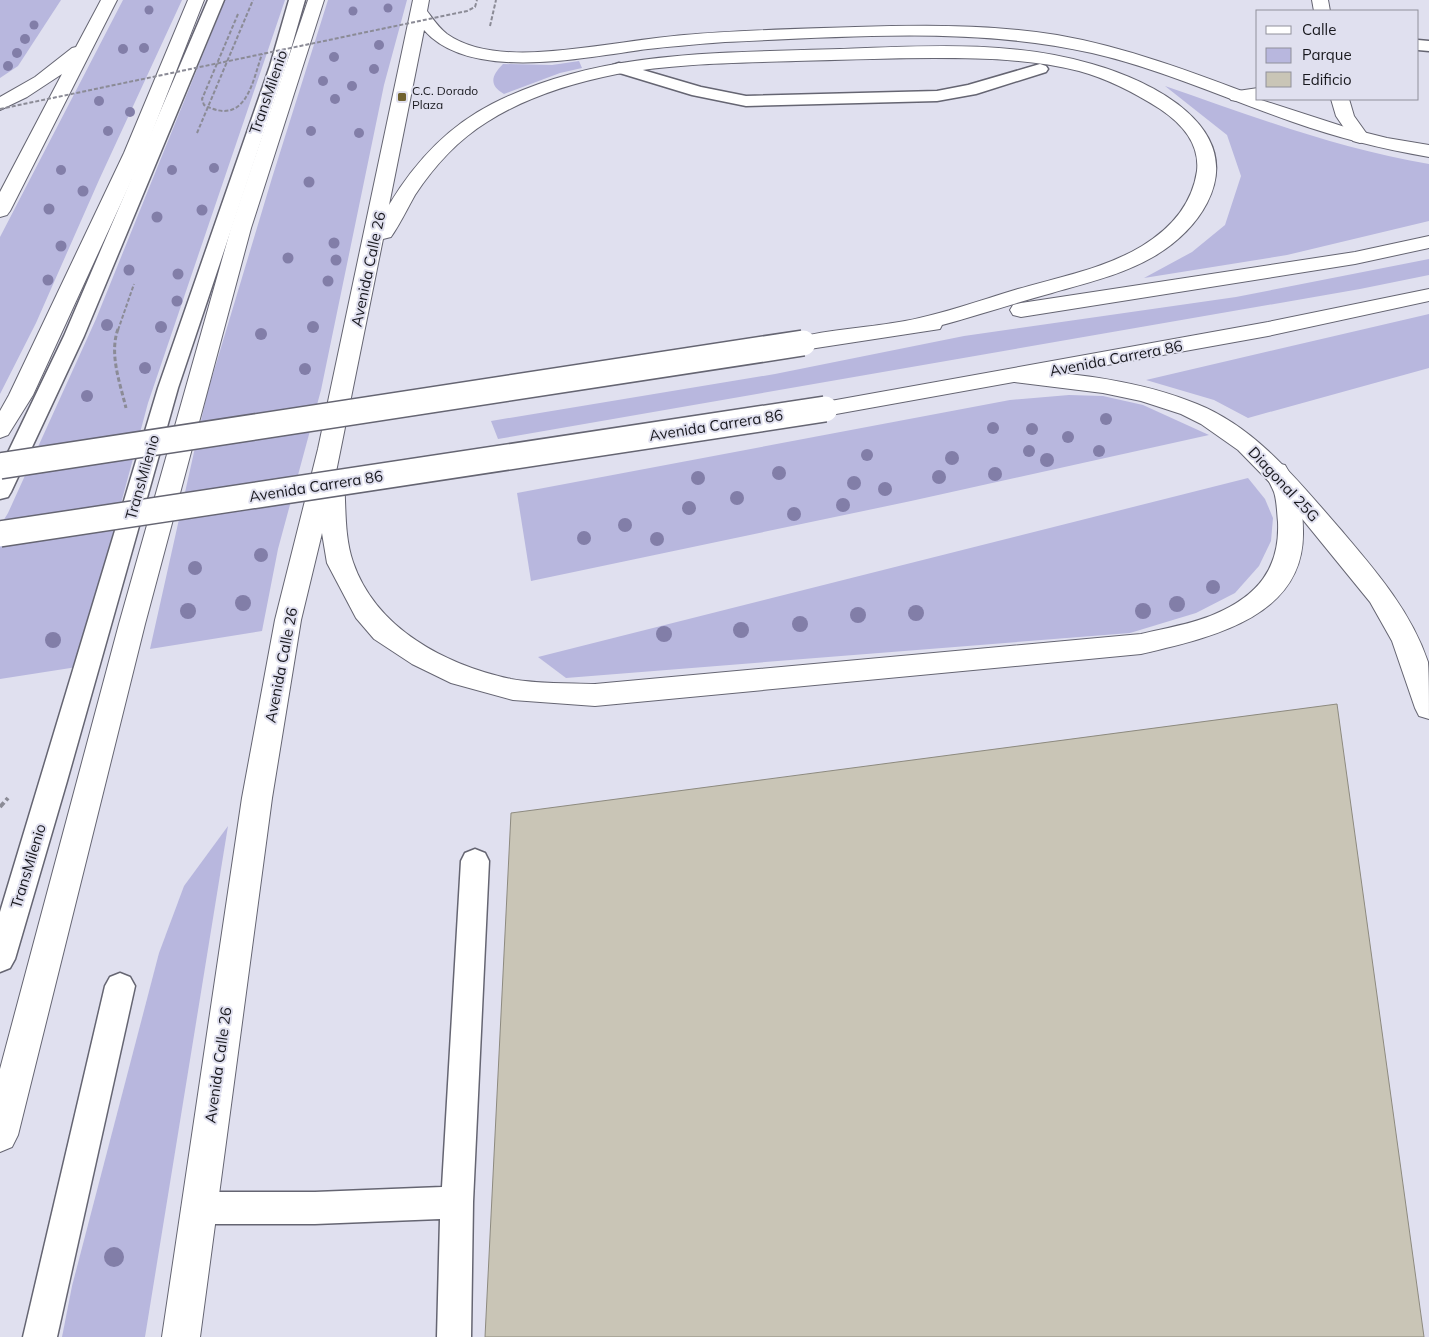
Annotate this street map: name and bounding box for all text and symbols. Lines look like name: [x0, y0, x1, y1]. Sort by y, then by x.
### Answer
legend: [1256, 10, 1419, 100]
text: Calle: [1302, 20, 1336, 39]
text: Parque: [1302, 45, 1352, 64]
street label: TransMilenio: [245, 47, 291, 137]
text: Edificio: [1302, 70, 1352, 89]
place label: C.C. Dorado Plaza: [412, 83, 478, 112]
marker: C.C. Dorado Plaza: [396, 91, 408, 103]
street label: Avenida Calle 26: [347, 210, 389, 328]
street label: Avenida Carrera 86: [1048, 336, 1184, 380]
street label: Avenida Carrera 86: [648, 405, 784, 445]
street label: TransMilenio: [121, 432, 163, 522]
street label: Diagonal 25G: [1244, 443, 1324, 525]
street label: Avenida Carrera 86: [248, 466, 384, 506]
street label: Avenida Calle 26: [260, 606, 302, 724]
street label: TransMilenio: [6, 821, 50, 911]
street label: Avenida Calle 26: [200, 1006, 236, 1124]

